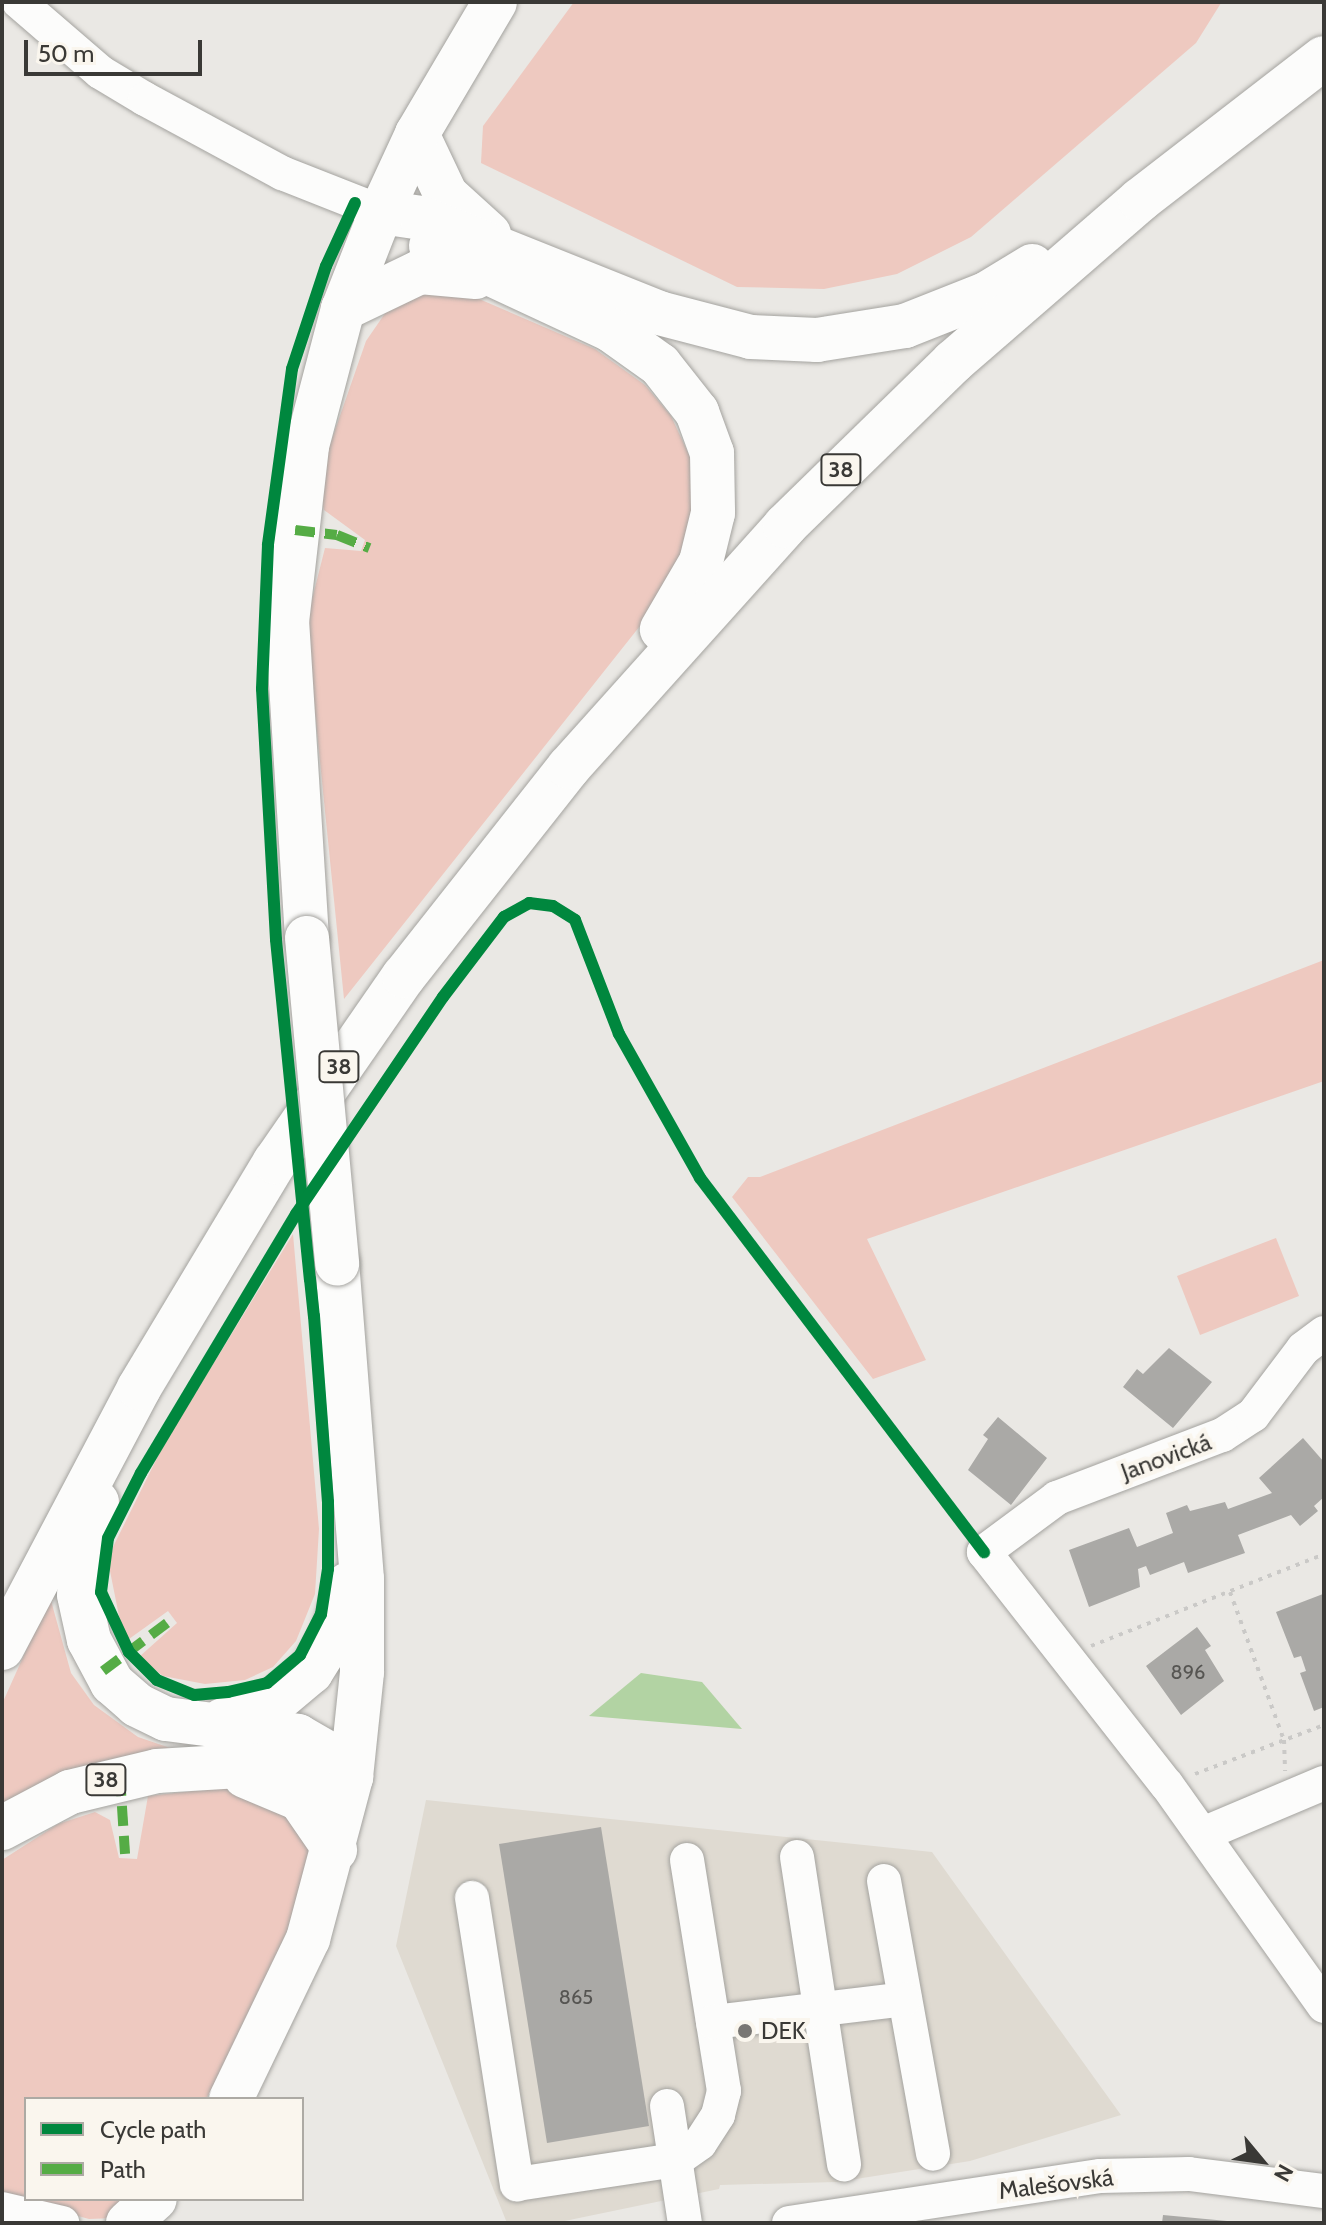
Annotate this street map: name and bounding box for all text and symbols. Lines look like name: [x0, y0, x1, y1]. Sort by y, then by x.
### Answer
scale bar: [28, 24, 206, 74]
text: 50 m: [38, 39, 94, 68]
road number: 38: [819, 452, 863, 488]
road number: 38: [317, 1049, 361, 1085]
street label: Janovická: [1117, 1427, 1215, 1487]
house number: 896: [1171, 1660, 1205, 1684]
road number: 38: [84, 1762, 128, 1798]
house number: 865: [559, 1985, 593, 2009]
place label: DEK: [761, 2017, 805, 2045]
marker: DEK: [736, 2022, 754, 2040]
legend: [24, 2097, 304, 2201]
text: Cycle path: [100, 2115, 206, 2144]
north arrow: [1222, 2121, 1302, 2201]
text: Path: [100, 2155, 146, 2184]
text: N: [1268, 2160, 1299, 2186]
street label: Malešovská: [997, 2163, 1115, 2205]

